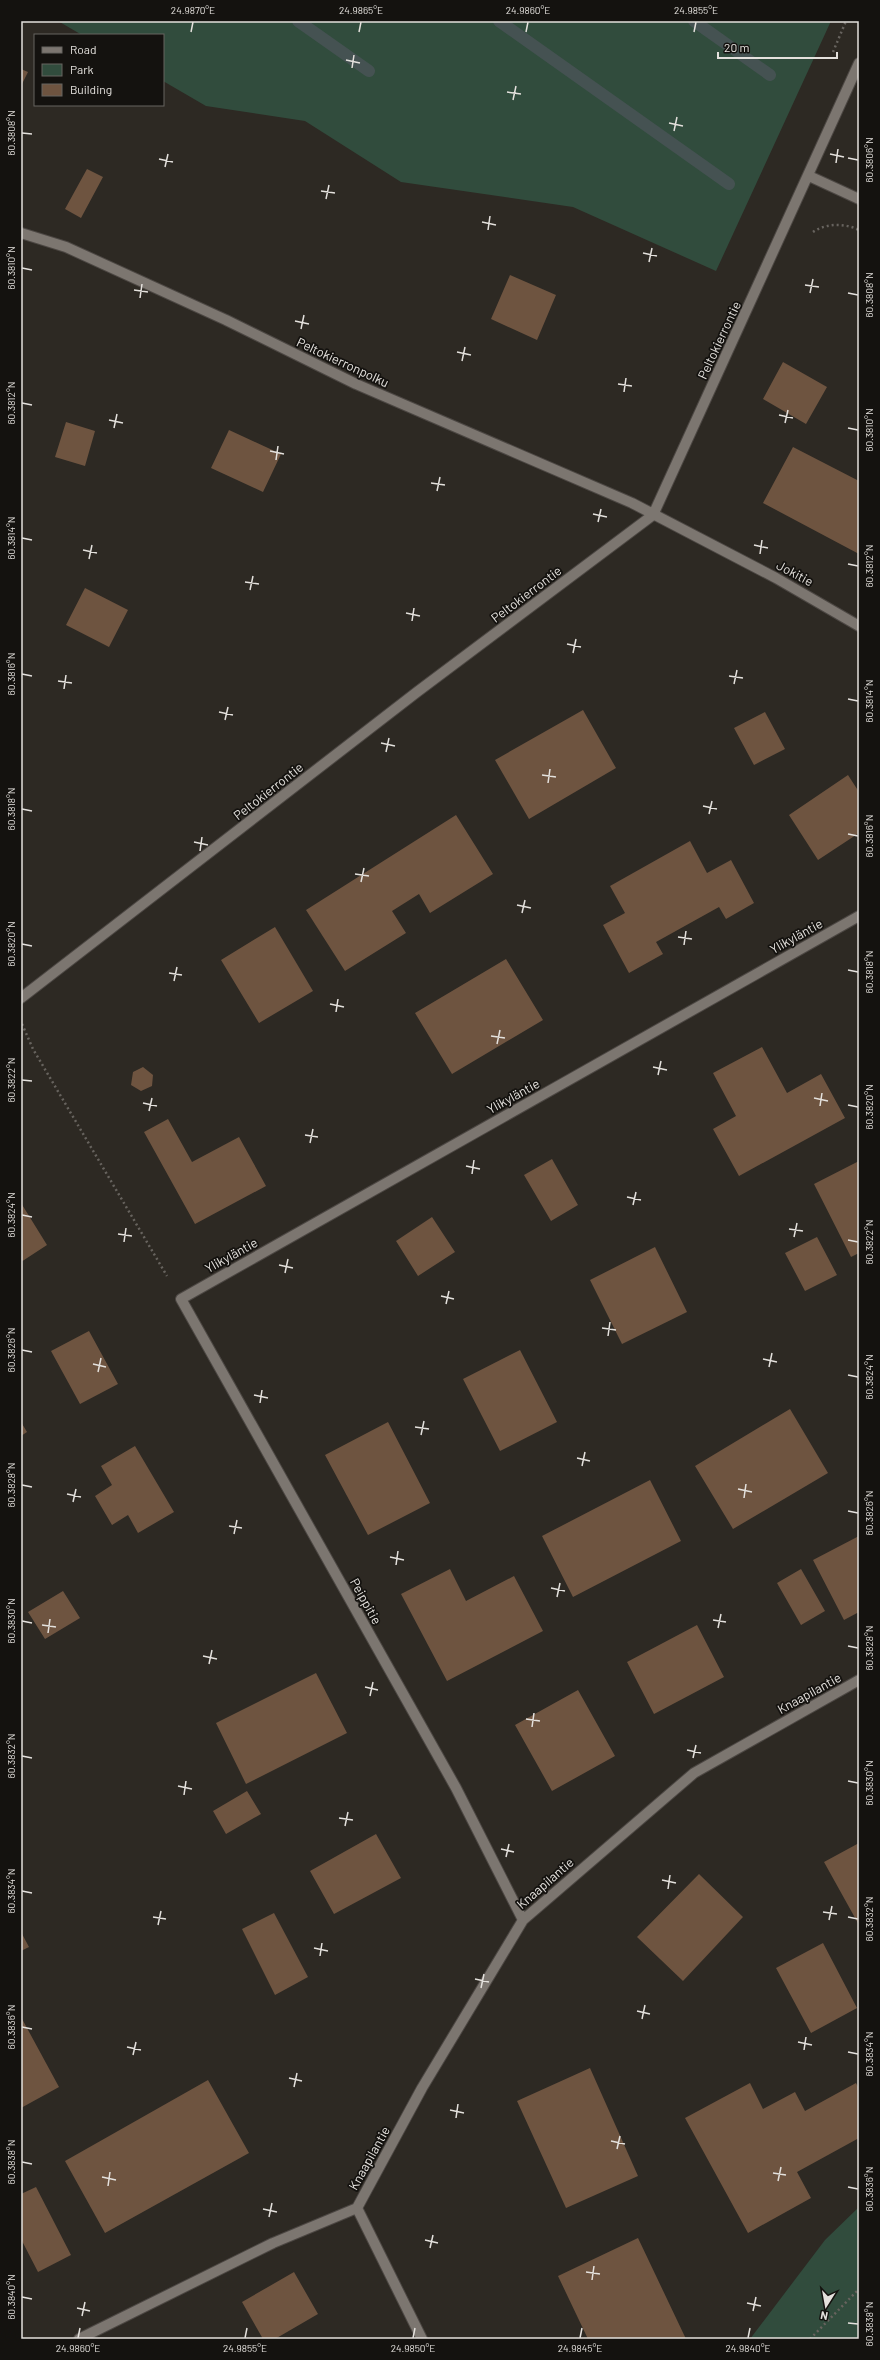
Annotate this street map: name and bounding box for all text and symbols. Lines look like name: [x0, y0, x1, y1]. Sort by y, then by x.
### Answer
text: 24.9870°E: [171, 4, 215, 16]
text: 24.9865°E: [339, 4, 383, 16]
text: 24.9860°E: [506, 4, 550, 16]
text: 24.9855°E: [674, 4, 718, 16]
legend: [34, 34, 164, 106]
scale bar: [718, 34, 837, 60]
text: 20 m: [724, 40, 750, 54]
text: Road: [70, 42, 97, 56]
text: Park: [70, 62, 94, 76]
text: Building: [70, 82, 112, 96]
text: 60.3808°N: [5, 110, 17, 156]
text: 60.3806°N: [863, 137, 875, 183]
text: 60.3810°N: [5, 246, 17, 290]
text: 60.3808°N: [863, 272, 875, 318]
street label: Peltokierrontie: [694, 298, 744, 382]
street label: Peltokierronpolku: [294, 334, 392, 390]
text: 60.3812°N: [5, 381, 17, 425]
text: 60.3810°N: [863, 408, 875, 452]
text: 60.3814°N: [5, 516, 17, 560]
text: 60.3812°N: [863, 544, 875, 588]
street label: Jokitie: [774, 557, 816, 589]
street label: Peltokierrontie: [488, 562, 565, 626]
text: 60.3816°N: [5, 653, 17, 695]
text: 60.3814°N: [863, 679, 875, 723]
street label: Peltokierrontie: [230, 759, 306, 823]
text: 60.3818°N: [5, 788, 17, 830]
text: 60.3816°N: [863, 815, 875, 857]
street label: Ylikyläntie: [767, 915, 825, 957]
text: 60.3820°N: [5, 921, 17, 967]
text: 60.3818°N: [863, 951, 875, 993]
text: 60.3822°N: [5, 1057, 17, 1103]
street label: Ylikyläntie: [484, 1075, 542, 1117]
text: 60.3820°N: [863, 1084, 875, 1130]
text: 60.3824°N: [5, 1192, 17, 1238]
text: 60.3822°N: [863, 1219, 875, 1265]
street label: Ylikyläntie: [202, 1234, 260, 1276]
text: 60.3826°N: [5, 1327, 17, 1373]
text: 60.3824°N: [863, 1354, 875, 1400]
text: 60.3828°N: [5, 1462, 17, 1508]
text: 60.3826°N: [863, 1490, 875, 1536]
street label: Peippitie: [347, 1575, 385, 1627]
text: 60.3830°N: [5, 1598, 17, 1644]
text: 60.3828°N: [863, 1625, 875, 1671]
street label: Knaapilantie: [774, 1669, 844, 1717]
text: 60.3832°N: [5, 1733, 17, 1779]
text: 60.3830°N: [863, 1760, 875, 1806]
street label: Knaapilantie: [513, 1854, 577, 1912]
text: 60.3834°N: [5, 1868, 17, 1914]
text: 60.3832°N: [863, 1896, 875, 1942]
text: 60.3836°N: [5, 2005, 17, 2049]
text: 60.3834°N: [863, 2031, 875, 2077]
street label: Knaapilantie: [345, 2123, 393, 2193]
text: 60.3838°N: [5, 2140, 17, 2184]
text: 60.3836°N: [863, 2167, 875, 2211]
text: 60.3840°N: [5, 2274, 17, 2320]
north arrow: [806, 2286, 846, 2326]
text: 60.3838°N: [863, 2302, 875, 2346]
text: N: [819, 2309, 829, 2323]
text: 24.9860°E: [56, 2342, 100, 2354]
text: 24.9855°E: [223, 2342, 267, 2354]
text: 24.9850°E: [391, 2342, 435, 2354]
text: 24.9845°E: [558, 2342, 602, 2354]
text: 24.9840°E: [725, 2342, 771, 2354]

